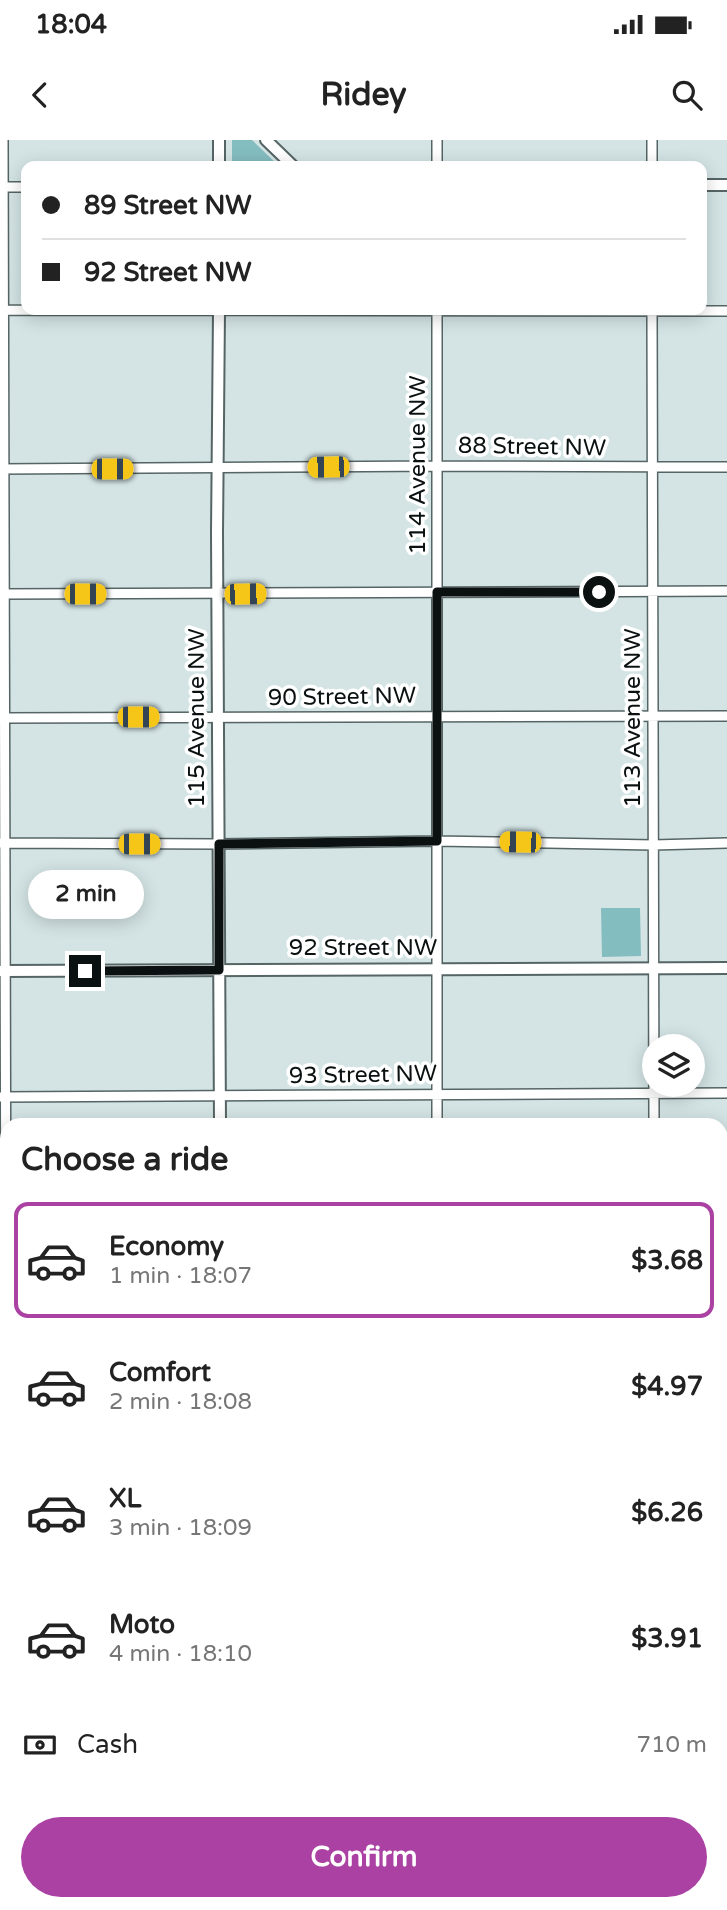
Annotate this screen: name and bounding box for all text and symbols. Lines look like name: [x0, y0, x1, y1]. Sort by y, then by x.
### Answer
text: 18:04: [35, 9, 107, 40]
icon: back: [21, 76, 59, 114]
text: Ridey: [320, 76, 407, 114]
icon: search: [668, 76, 706, 114]
text: 89 Street NW: [84, 190, 252, 221]
text: 92 Street NW: [84, 257, 252, 288]
street label: 114 Avenue NW: [404, 375, 432, 555]
street label: 88 Street NW: [458, 432, 606, 462]
car: [307, 456, 350, 478]
car: [92, 459, 134, 480]
route start: [583, 576, 615, 608]
car: [224, 583, 267, 605]
car: [65, 584, 107, 605]
street label: 115 Avenue NW: [183, 628, 211, 808]
street label: 113 Avenue NW: [619, 628, 647, 808]
street label: 90 Street NW: [268, 682, 416, 712]
car: [118, 707, 160, 728]
car: [499, 831, 542, 853]
car: [119, 834, 161, 855]
callout: 2 min: [27, 870, 143, 918]
text: 2 min: [55, 880, 117, 908]
street label: 92 Street NW: [289, 934, 437, 962]
route end: [69, 955, 101, 987]
map controls: [642, 1034, 705, 1097]
button: layers: [642, 1034, 705, 1097]
street label: 93 Street NW: [289, 1060, 437, 1090]
text: Choose a ride: [21, 1141, 228, 1179]
icon: car: [25, 1229, 88, 1292]
text: Economy: [109, 1231, 224, 1262]
text: $3.68: [631, 1245, 703, 1276]
text: 1 min · 18:07: [109, 1262, 252, 1290]
icon: car: [25, 1355, 88, 1418]
text: Comfort: [109, 1357, 211, 1388]
text: $4.97: [631, 1371, 703, 1402]
text: 2 min · 18:08: [109, 1388, 252, 1416]
icon: car: [25, 1481, 88, 1544]
text: XL: [109, 1483, 141, 1514]
text: $6.26: [631, 1497, 703, 1528]
text: 3 min · 18:09: [109, 1514, 252, 1542]
icon: car: [25, 1607, 88, 1670]
text: Moto: [109, 1609, 175, 1640]
text: $3.91: [631, 1623, 703, 1654]
text: 4 min · 18:10: [109, 1640, 252, 1668]
icon: cash: [21, 1726, 59, 1764]
text: Cash: [77, 1729, 138, 1760]
text: 710 m: [637, 1731, 707, 1759]
button: Confirm: [21, 1817, 707, 1897]

